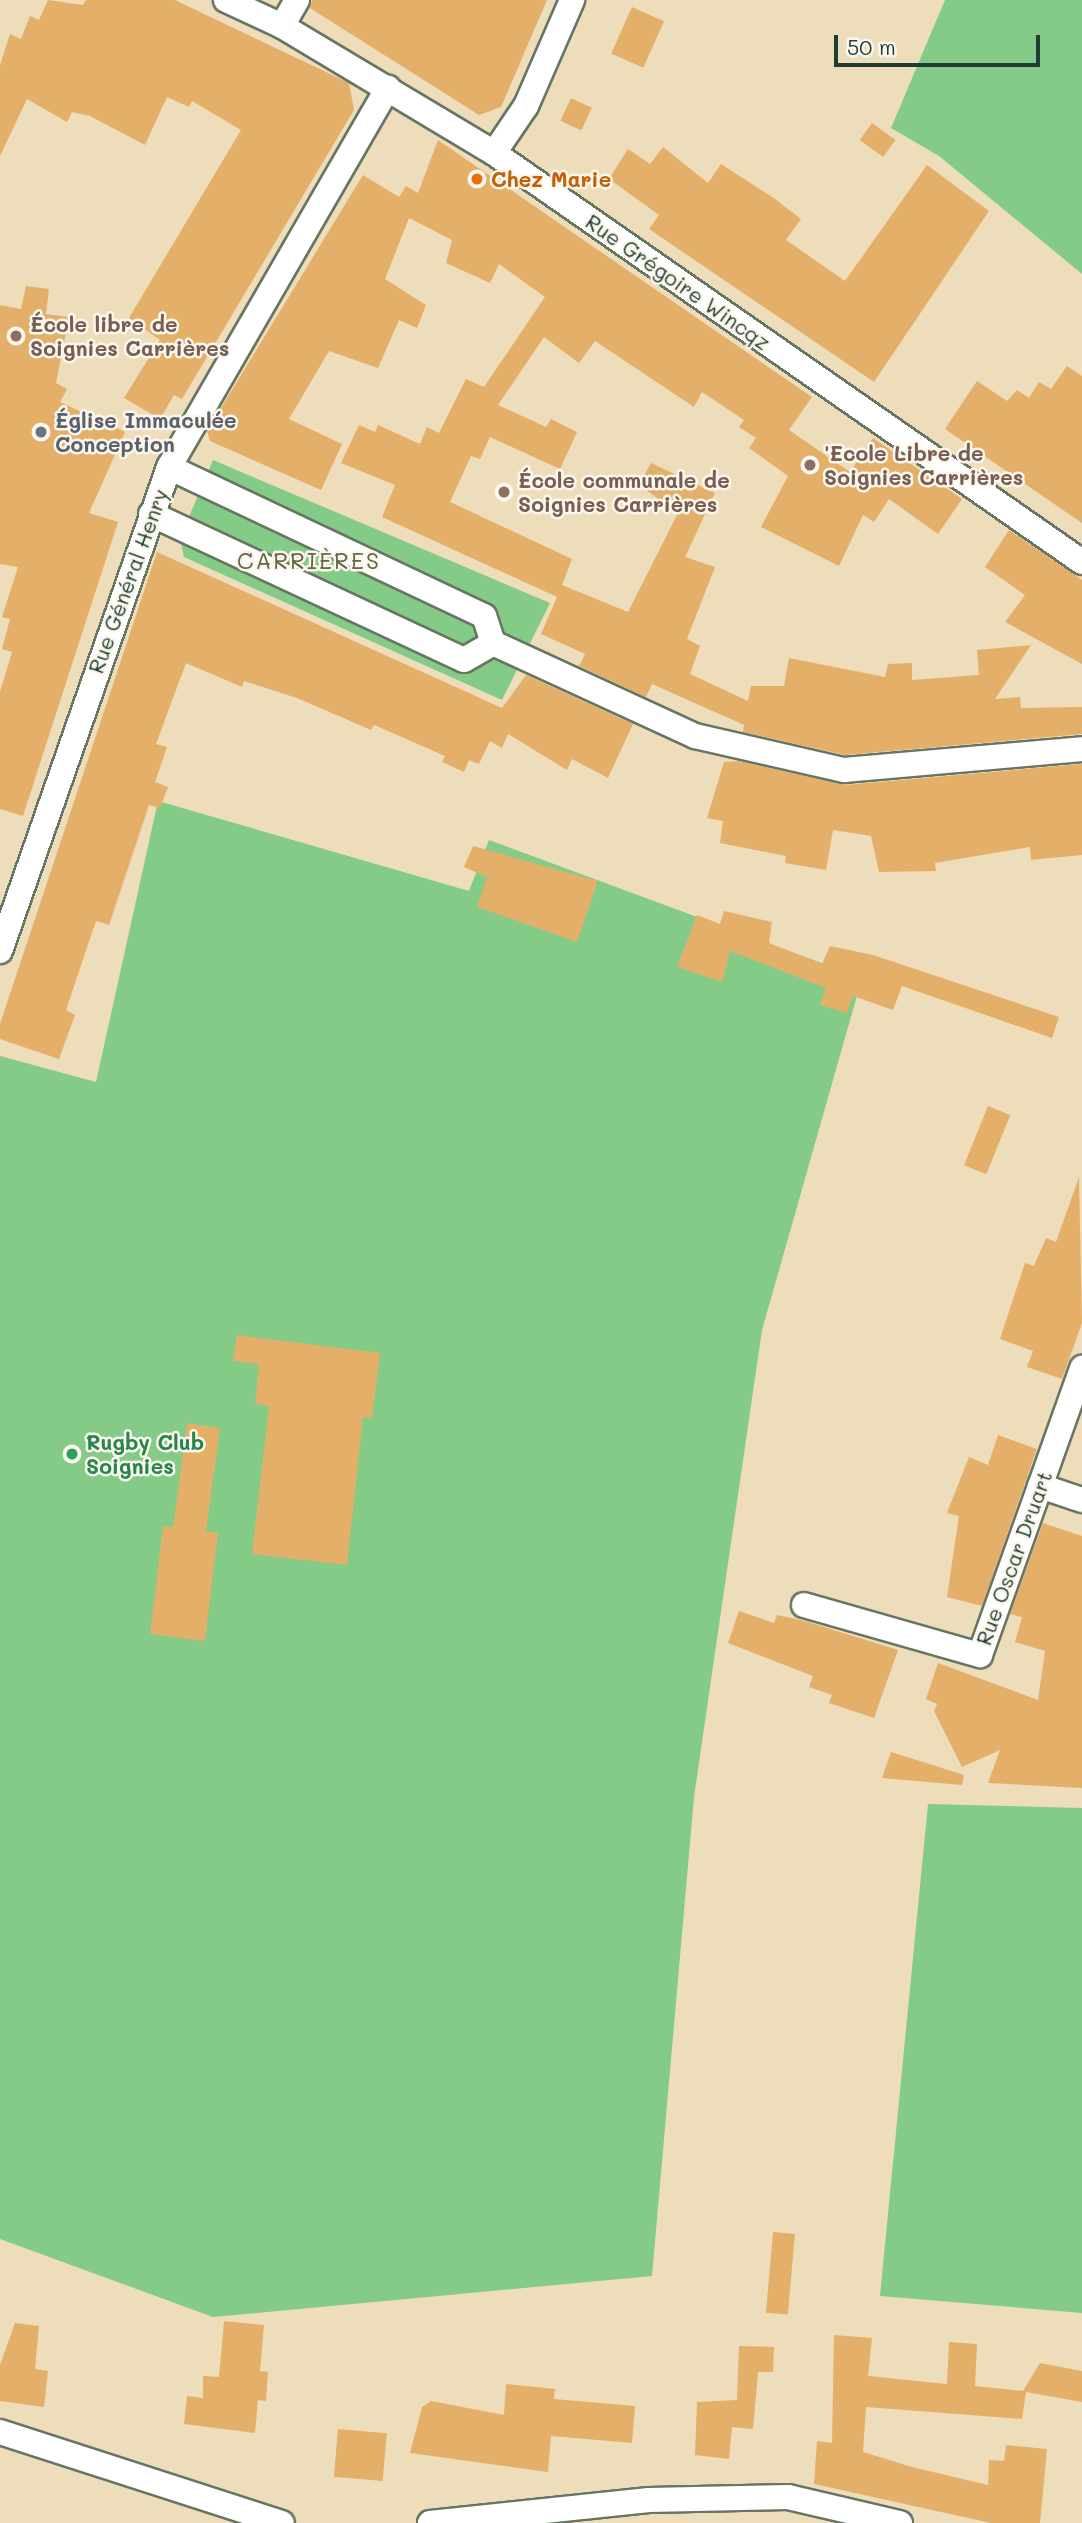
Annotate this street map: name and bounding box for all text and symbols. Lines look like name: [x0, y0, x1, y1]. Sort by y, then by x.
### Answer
scale bar: [837, 21, 1044, 65]
text: 50 m: [847, 33, 896, 60]
place label: Chez Marie: [491, 166, 611, 192]
marker: Chez Marie: [469, 171, 485, 187]
street label: Rue Grégoire Wincqz: [581, 209, 775, 355]
place label: École libre de Soignies Carrières: [30, 311, 229, 361]
marker: École libre de Soignies Carrières: [8, 328, 24, 344]
place label: Église Immaculée Conception: [55, 407, 237, 457]
marker: Église Immaculée Conception: [33, 424, 49, 440]
place label: 'Ecole Libre de Soignies Carrières: [824, 440, 1023, 490]
marker: 'Ecole Libre de Soignies Carrières: [802, 457, 818, 473]
place label: École communale de Soignies Carrières: [518, 467, 730, 517]
marker: École communale de Soignies Carrières: [496, 484, 512, 500]
street label: Rue Général Henry: [83, 485, 173, 677]
district label: CARRIÈRES: [238, 546, 380, 574]
place label: Rugby Club Soignies: [86, 1429, 204, 1479]
marker: Rugby Club Soignies: [64, 1446, 80, 1462]
street label: Rue Oscar Druart: [971, 1467, 1057, 1649]

